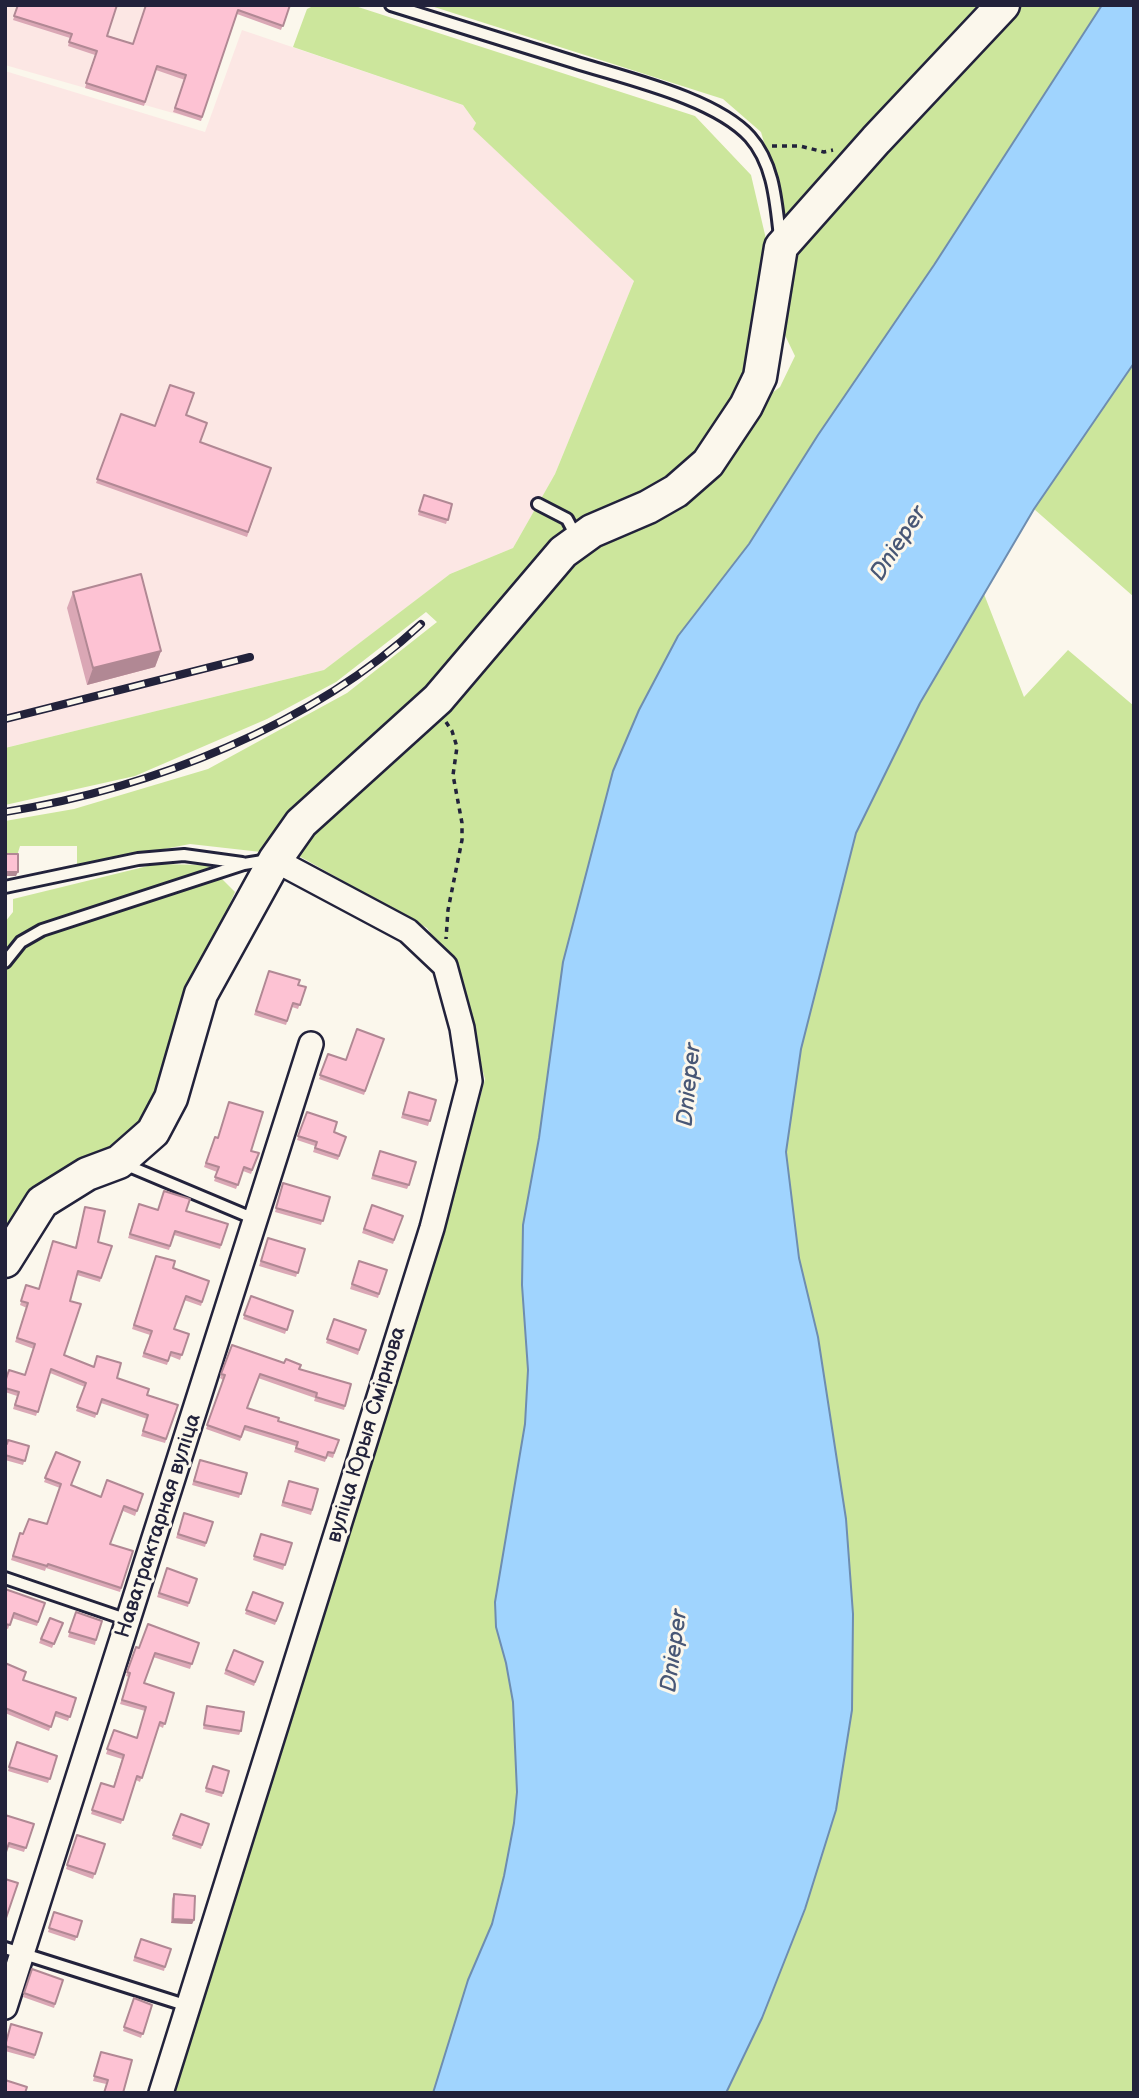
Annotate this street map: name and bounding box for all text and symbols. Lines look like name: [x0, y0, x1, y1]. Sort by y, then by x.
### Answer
water label: Dnieper: [865, 502, 933, 586]
water label: Dnieper: [672, 1042, 708, 1128]
street label: вуліца Юрыя Смірнова: [322, 1324, 412, 1546]
street label: Наватрактарная вуліца: [111, 1411, 207, 1641]
water label: Dnieper: [656, 1608, 694, 1694]

